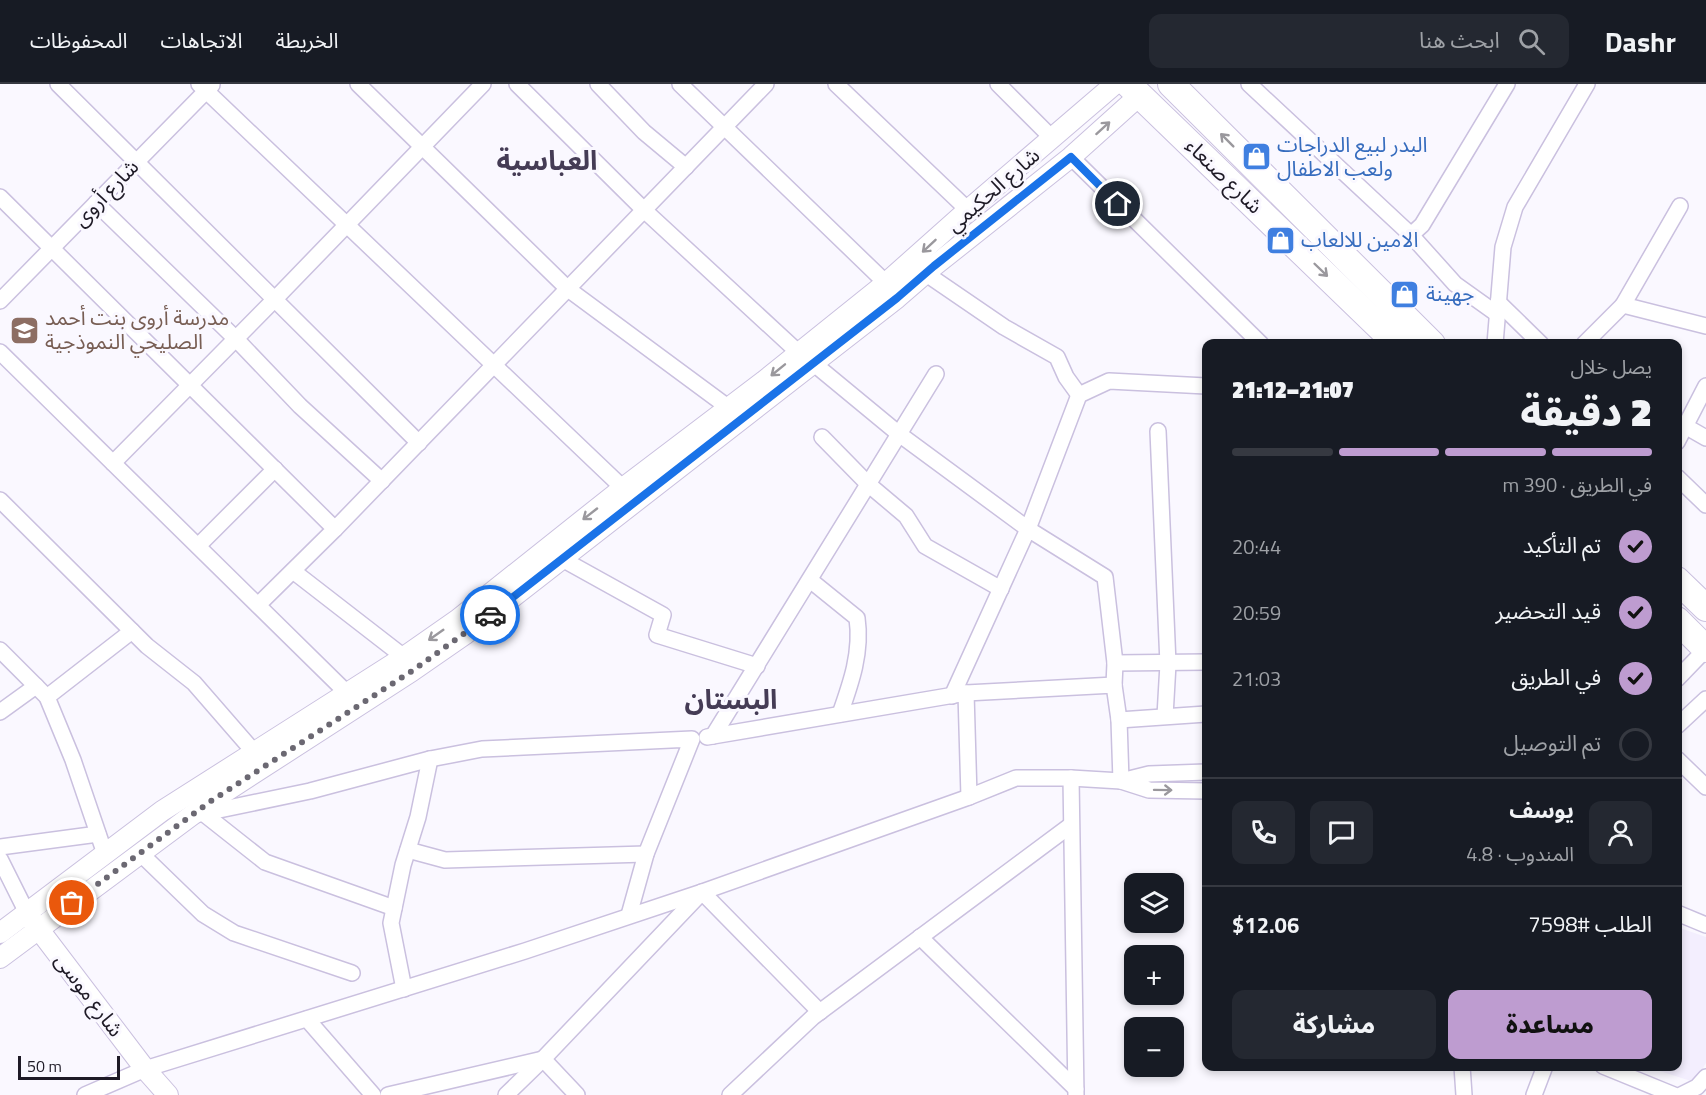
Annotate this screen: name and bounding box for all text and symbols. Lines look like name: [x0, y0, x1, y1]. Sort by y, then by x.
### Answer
search box: [1149, 14, 1569, 68]
text: Dashr: [1605, 20, 1676, 63]
text: ابحث هنا: [1419, 23, 1500, 57]
text: المحفوظات: [30, 24, 127, 56]
text: الاتجاهات: [160, 24, 242, 56]
text: الخريطة: [275, 24, 338, 56]
icon: search: [1515, 25, 1548, 58]
one-way arrow: [1095, 121, 1110, 135]
place label: البدر لبيع الدراجات ولعب الاطفال: [1277, 128, 1428, 184]
street label: شارع صنعاء: [1179, 130, 1271, 221]
one-way arrow: [1219, 132, 1234, 147]
district label: العباسية: [497, 139, 597, 180]
street label: شارع الحكيمي: [938, 139, 1047, 240]
shop icon: البدر لبيع الدراجات ولعب الاطفال: [1240, 141, 1272, 173]
street label: شارع أروى: [65, 151, 146, 233]
pin: [1092, 178, 1143, 229]
icon: home: [1101, 187, 1134, 220]
place label: الامين للالعاب: [1301, 223, 1418, 255]
shop icon: الامين للالعاب: [1264, 224, 1296, 256]
one-way arrow: [921, 239, 936, 253]
one-way arrow: [1314, 263, 1329, 278]
place label: جهينة: [1426, 277, 1474, 309]
shop icon: جهينة: [1389, 278, 1421, 310]
place label: مدرسة أروى بنت أحمد الصليحي النموذجية: [45, 301, 229, 358]
school or university icon: مدرسة أروى بنت أحمد الصليحي النموذجية: [8, 314, 40, 346]
text: يصل خلال: [1570, 351, 1652, 382]
one-way arrow: [771, 363, 786, 377]
text: 21:07–21:12: [1232, 373, 1354, 407]
text: 2 دقيقة: [1520, 382, 1652, 441]
text: في الطريق · 390 m: [1502, 469, 1652, 500]
one-way arrow: [582, 508, 598, 521]
text: تم التأكيد: [1523, 528, 1601, 562]
icon: check: [1619, 530, 1652, 563]
text: 20:44: [1232, 531, 1281, 562]
courier: [460, 585, 520, 645]
text: قيد التحضير: [1495, 594, 1601, 628]
icon: check: [1619, 596, 1652, 629]
text: 20:59: [1232, 597, 1281, 628]
icon: car: [474, 599, 507, 632]
one-way arrow: [429, 629, 445, 641]
text: في الطريق: [1511, 660, 1601, 694]
icon: check: [1619, 662, 1652, 695]
text: 21:03: [1232, 663, 1281, 694]
district label: البستان: [685, 678, 777, 719]
text: تم التوصيل: [1504, 726, 1601, 760]
one-way arrow: [1153, 784, 1173, 796]
text: يوسف: [1509, 793, 1574, 827]
button: phone: [1232, 801, 1295, 864]
button: chat: [1310, 801, 1373, 864]
button: person: [1589, 801, 1652, 864]
text: المندوب · 4.8: [1466, 838, 1574, 869]
map controls: [1124, 873, 1184, 1077]
button: layers: [1124, 873, 1184, 933]
pin: [46, 877, 97, 928]
icon: bag: [55, 886, 88, 919]
text: الطلب #7598: [1528, 907, 1652, 941]
text: $12.06: [1232, 908, 1299, 942]
street label: شارع موسى: [47, 945, 132, 1043]
button: +: [1124, 945, 1184, 1005]
button: مشاركة: [1232, 990, 1436, 1059]
button: مساعدة: [1448, 990, 1652, 1059]
button: −: [1124, 1017, 1184, 1077]
scale bar: [18, 1053, 120, 1080]
text: 50 m: [27, 1054, 62, 1078]

